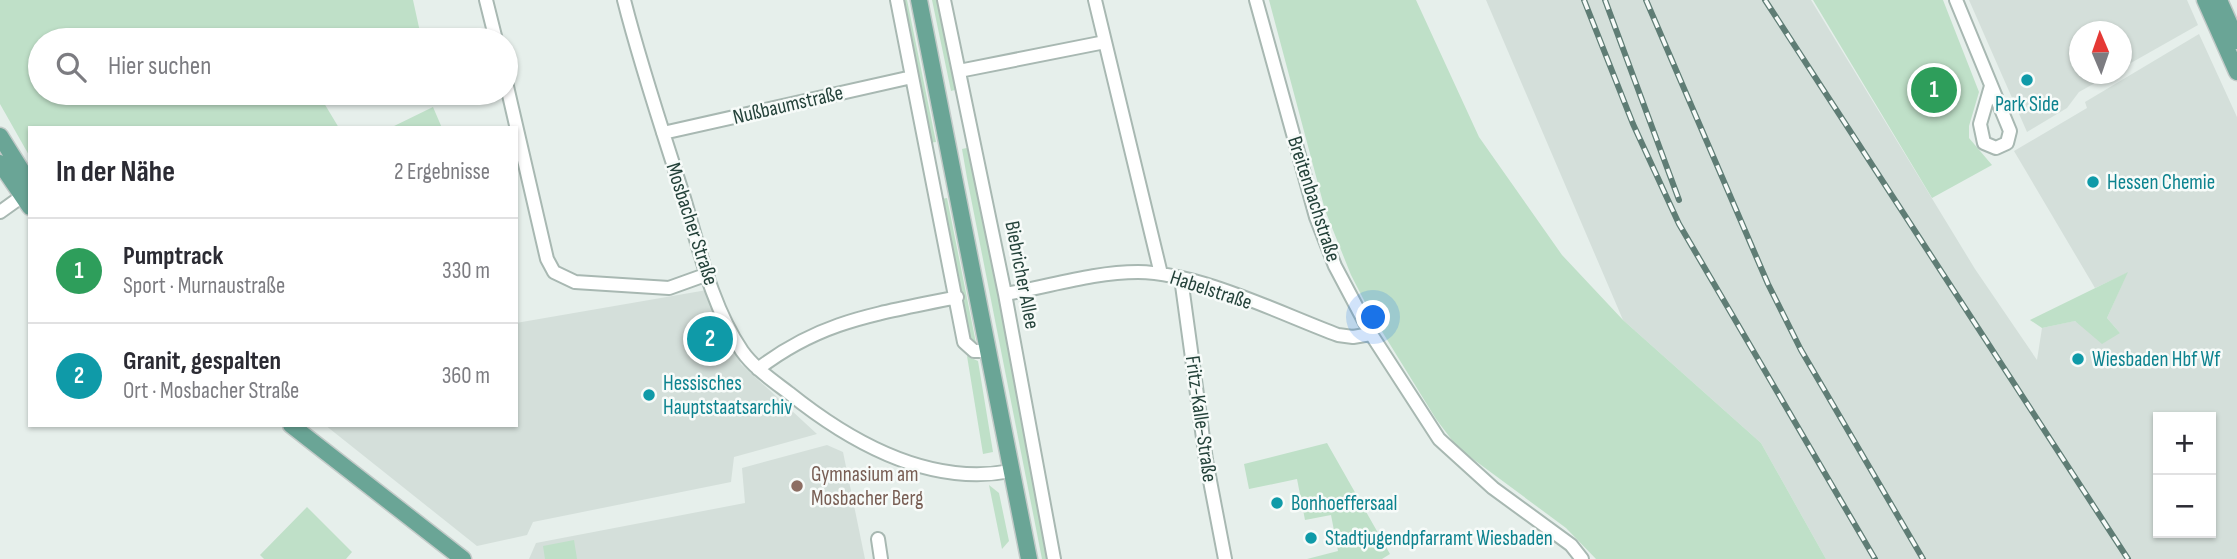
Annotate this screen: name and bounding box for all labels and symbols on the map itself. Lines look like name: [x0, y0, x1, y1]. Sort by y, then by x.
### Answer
north arrow: [2069, 21, 2132, 84]
pin: 1: [1911, 64, 1957, 116]
marker: Park Side: [2019, 72, 2035, 88]
street label: Nußbaumstraße: [730, 80, 846, 130]
place label: Park Side: [1995, 92, 2059, 117]
street label: Breitenbachstraße: [1282, 133, 1346, 265]
street label: Mosbacher Straße: [660, 160, 724, 288]
place label: Hessen Chemie: [2107, 170, 2215, 195]
marker: Hessen Chemie: [2085, 174, 2101, 190]
street label: Biebricher Allee: [999, 219, 1045, 331]
street label: Habelstraße: [1167, 265, 1255, 315]
your location: [1356, 300, 1390, 334]
pin: 2: [687, 313, 733, 365]
place label: Wiesbaden Hbf Wf: [2092, 347, 2221, 372]
marker: Wiesbaden Hbf Wf: [2070, 351, 2086, 367]
street label: Fritz-Kalle-Straße: [1180, 354, 1222, 484]
place label: Hessisches Hauptstaatsarchiv: [663, 371, 792, 420]
marker: Hessisches Hauptstaatsarchiv: [641, 387, 657, 403]
place label: Gymnasium am Mosbacher Berg: [811, 462, 923, 511]
marker: Gymnasium am Mosbacher Berg: [789, 478, 805, 494]
place label: Bonhoeffersaal: [1291, 491, 1397, 516]
marker: Bonhoeffersaal: [1269, 495, 1285, 511]
place label: Stadtjugendpfarramt Wiesbaden: [1325, 526, 1553, 551]
marker: Stadtjugendpfarramt Wiesbaden: [1303, 530, 1319, 546]

